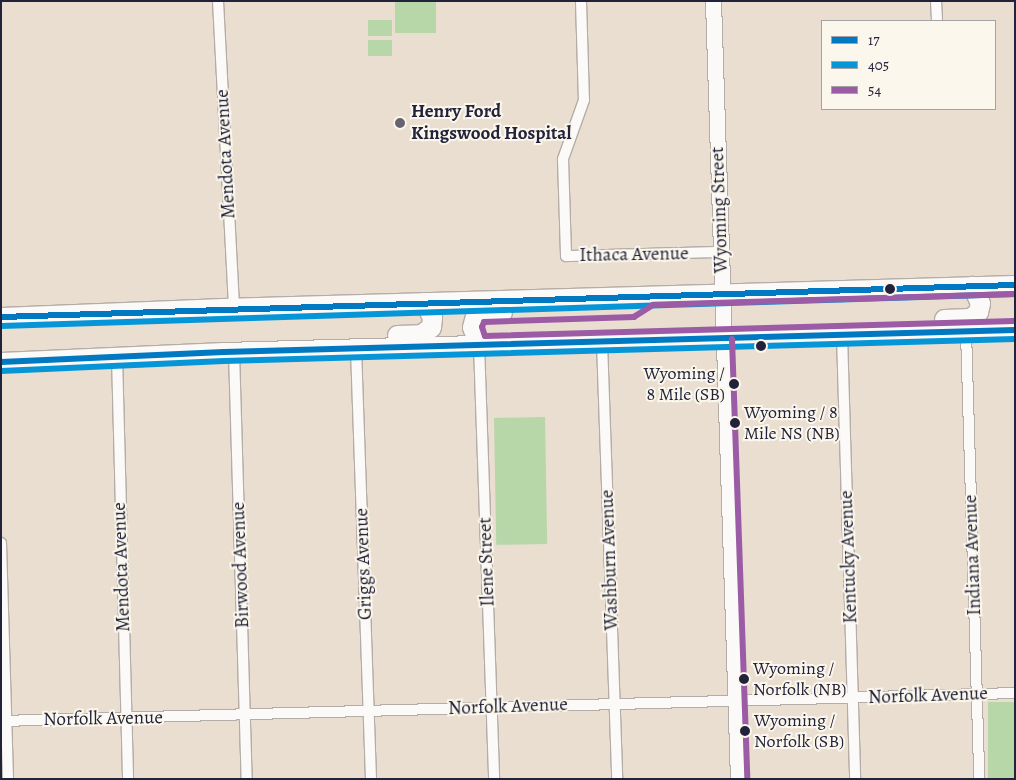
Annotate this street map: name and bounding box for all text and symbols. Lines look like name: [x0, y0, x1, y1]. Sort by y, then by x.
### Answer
legend: [821, 20, 996, 110]
text: 17: [868, 30, 879, 50]
text: 405: [868, 55, 889, 75]
text: 54: [868, 80, 881, 100]
street label: Mendota Avenue: [211, 89, 241, 219]
place label: Henry Ford Kingswood Hospital: [411, 101, 572, 145]
marker: Henry Ford Kingswood Hospital: [393, 116, 407, 130]
street label: Wyoming Street: [706, 146, 734, 274]
street label: Ithaca Avenue: [579, 243, 689, 267]
unlabelled marker: [885, 284, 895, 294]
unlabelled marker: [756, 341, 766, 351]
place label: Wyoming / 8 Mile (SB): [644, 363, 725, 406]
marker: Wyoming / 8 Mile (SB): [729, 379, 739, 389]
place label: Wyoming / 8 Mile NS (NB): [744, 402, 840, 444]
marker: Wyoming / 8 Mile NS (NB): [730, 418, 740, 428]
street label: Washburn Avenue: [596, 489, 624, 631]
street label: Kentucky Avenue: [835, 490, 863, 624]
street label: Indiana Avenue: [959, 494, 987, 616]
street label: Birwood Avenue: [227, 501, 255, 629]
street label: Mendota Avenue: [108, 502, 136, 632]
street label: Griggs Avenue: [351, 508, 377, 620]
street label: Ilene Street: [474, 517, 500, 607]
place label: Wyoming / Norfolk (NB): [753, 658, 846, 701]
marker: Wyoming / Norfolk (NB): [739, 674, 749, 684]
street label: Norfolk Avenue: [868, 683, 988, 709]
street label: Norfolk Avenue: [448, 694, 568, 720]
street label: Norfolk Avenue: [43, 707, 163, 731]
place label: Wyoming / Norfolk (SB): [754, 710, 844, 752]
marker: Wyoming / Norfolk (SB): [740, 726, 750, 736]

